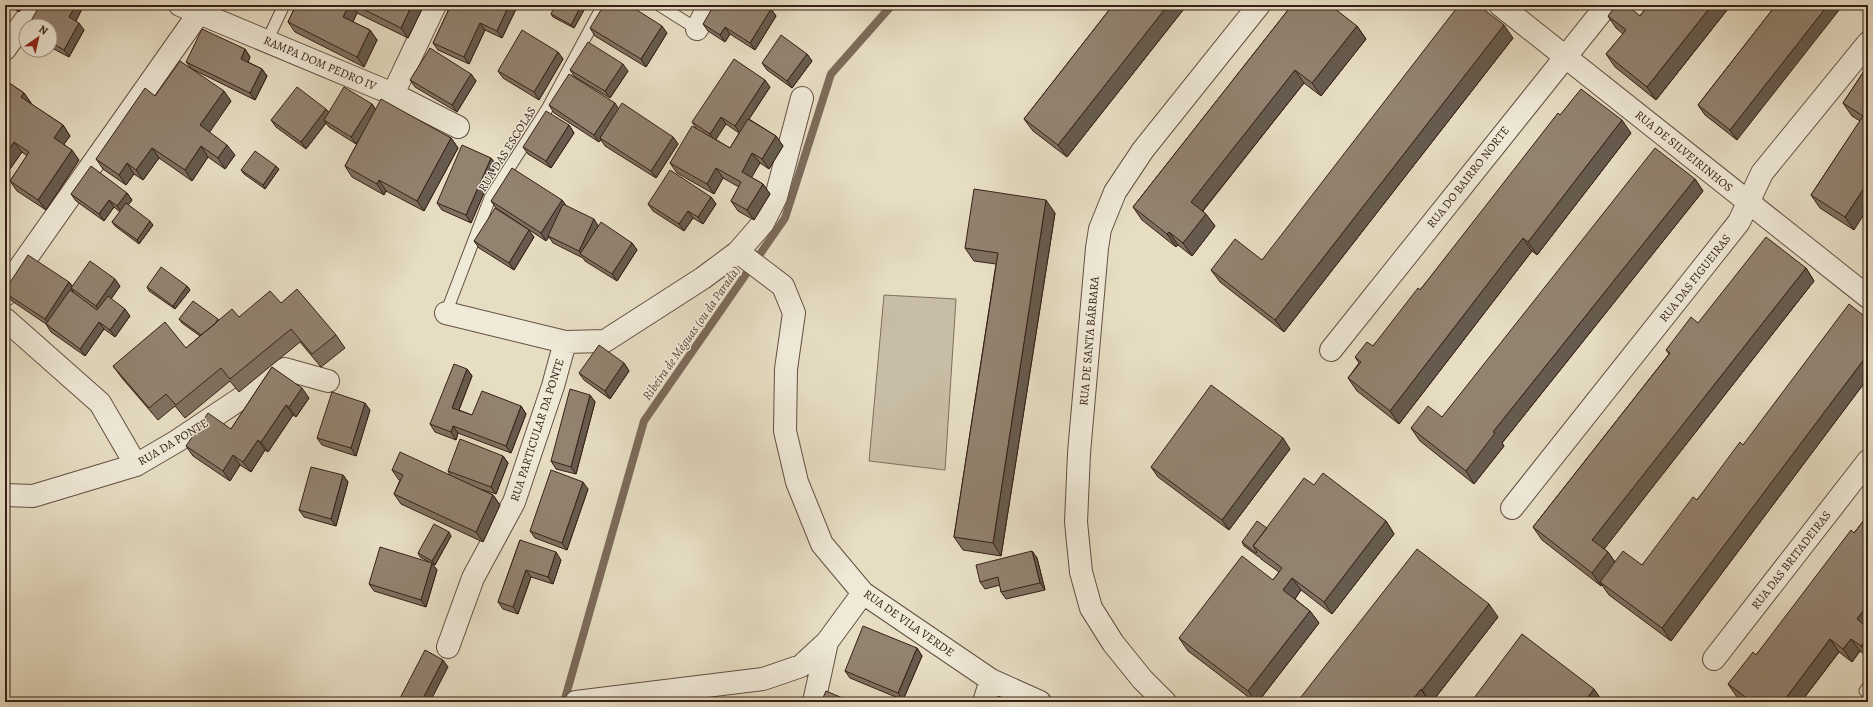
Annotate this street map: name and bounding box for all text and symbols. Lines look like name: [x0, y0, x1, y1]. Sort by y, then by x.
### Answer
north arrow: [18, 18, 58, 58]
text: N: [36, 22, 51, 39]
street label: RAMPA DOM PEDRO IV: [261, 32, 380, 94]
street label: RUA DAS ESCOLAS: [474, 103, 540, 195]
street label: RUA DE SILVEIRINHOS: [1632, 107, 1736, 195]
street label: RUA DO BAIRRO NORTE: [1423, 123, 1513, 231]
street label: RUA DAS FIGUEIRAS: [1656, 231, 1734, 325]
water label: Ribeira de Méguas (ou da Parada): [638, 262, 744, 404]
street label: RUA DE SANTA BÁRBARA: [1075, 275, 1103, 406]
street label: RUA PARTICULAR DA PONTE: [506, 356, 568, 504]
street label: RUA DA PONTE: [135, 415, 211, 469]
street label: RUA DAS BRITADEIRAS: [1747, 507, 1835, 613]
street label: RUA DE VILA VERDE: [861, 586, 957, 660]

